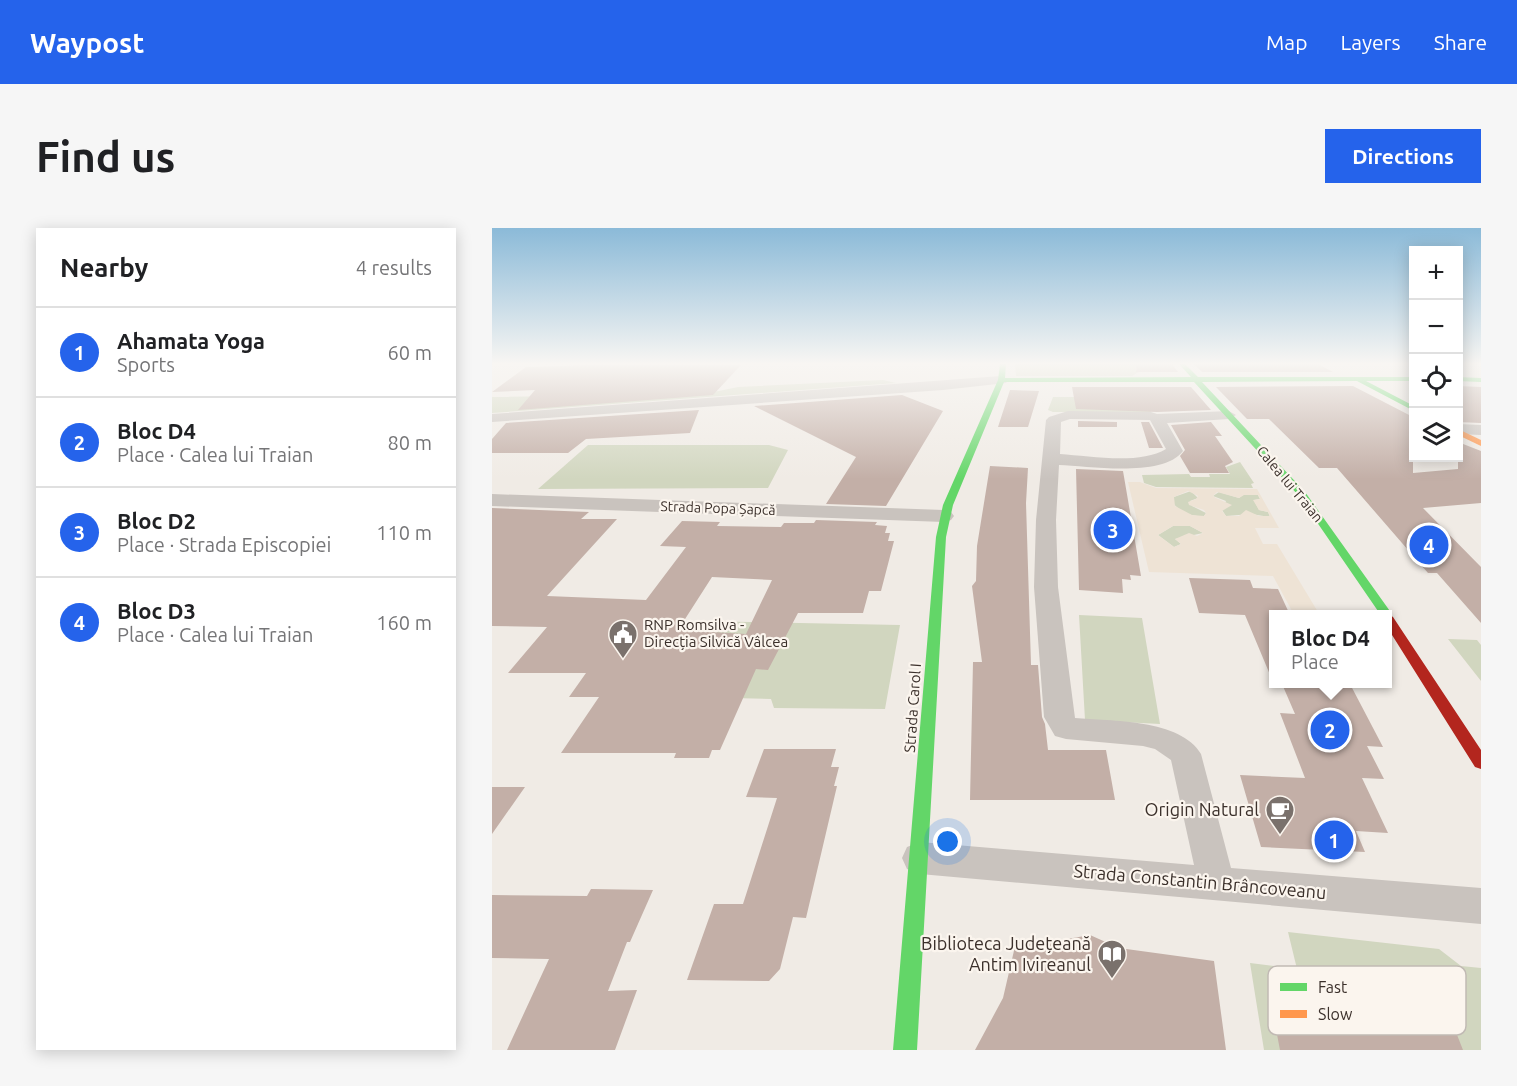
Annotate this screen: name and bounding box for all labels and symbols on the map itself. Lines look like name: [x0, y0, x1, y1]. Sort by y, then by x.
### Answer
street label: Calea lui Traian: [1254, 443, 1326, 525]
street label: Strada Popa Șapcă: [660, 498, 776, 518]
pin: 3: [1094, 508, 1132, 552]
pin: 4: [1410, 522, 1448, 568]
place label: RNP Romsilva - Direcția Silvică Vâlcea: [644, 616, 788, 650]
public building icon: RNP Romsilva - Direcția Silvică Vâlcea: [607, 618, 639, 660]
street label: Strada Carol I: [901, 663, 924, 753]
pin: 2: [1310, 708, 1350, 752]
cafe icon: Origin Natural: [1264, 794, 1296, 836]
place label: Origin Natural: [1144, 799, 1259, 819]
pin: 1: [1314, 818, 1354, 862]
your location: [933, 827, 962, 856]
street label: Strada Constantin Brâncoveanu: [1073, 860, 1327, 902]
place label: Biblioteca Județeană Antim Ivireanul: [921, 933, 1091, 974]
library icon: Biblioteca Județeană Antim Ivireanul: [1096, 938, 1128, 980]
legend: [1268, 966, 1466, 1035]
text: Fast: [1318, 978, 1348, 996]
text: Slow: [1318, 1005, 1353, 1023]

